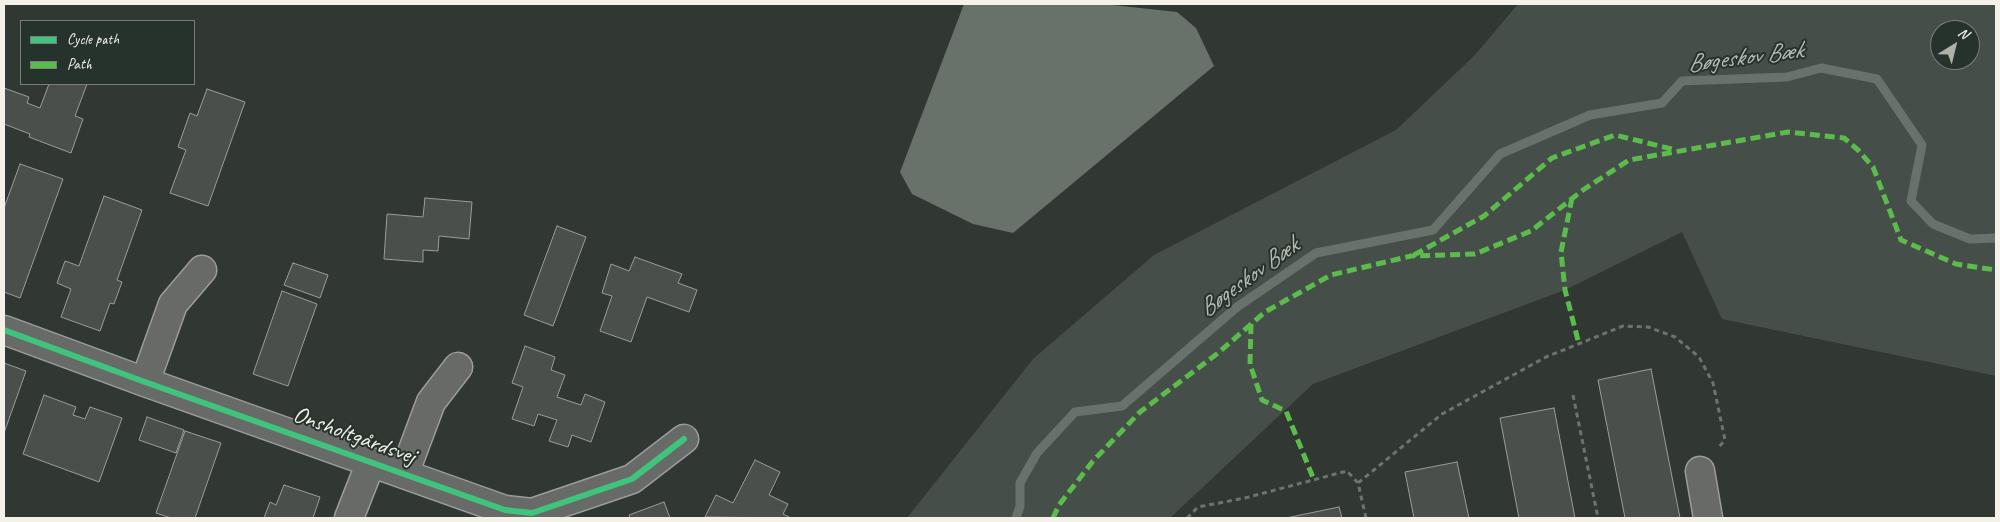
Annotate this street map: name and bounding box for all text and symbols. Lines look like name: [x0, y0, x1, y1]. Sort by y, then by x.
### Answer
legend: [20, 20, 195, 85]
north arrow: [1930, 20, 1980, 70]
text: N: [1955, 24, 1972, 43]
text: Cycle path: [67, 30, 119, 49]
water label: Bøgeskov Bæk: [1686, 36, 1804, 80]
text: Path: [67, 55, 92, 74]
water label: Bøgeskov Bæk: [1193, 232, 1305, 324]
street label: Onsholtgårdsvej: [289, 401, 419, 471]

